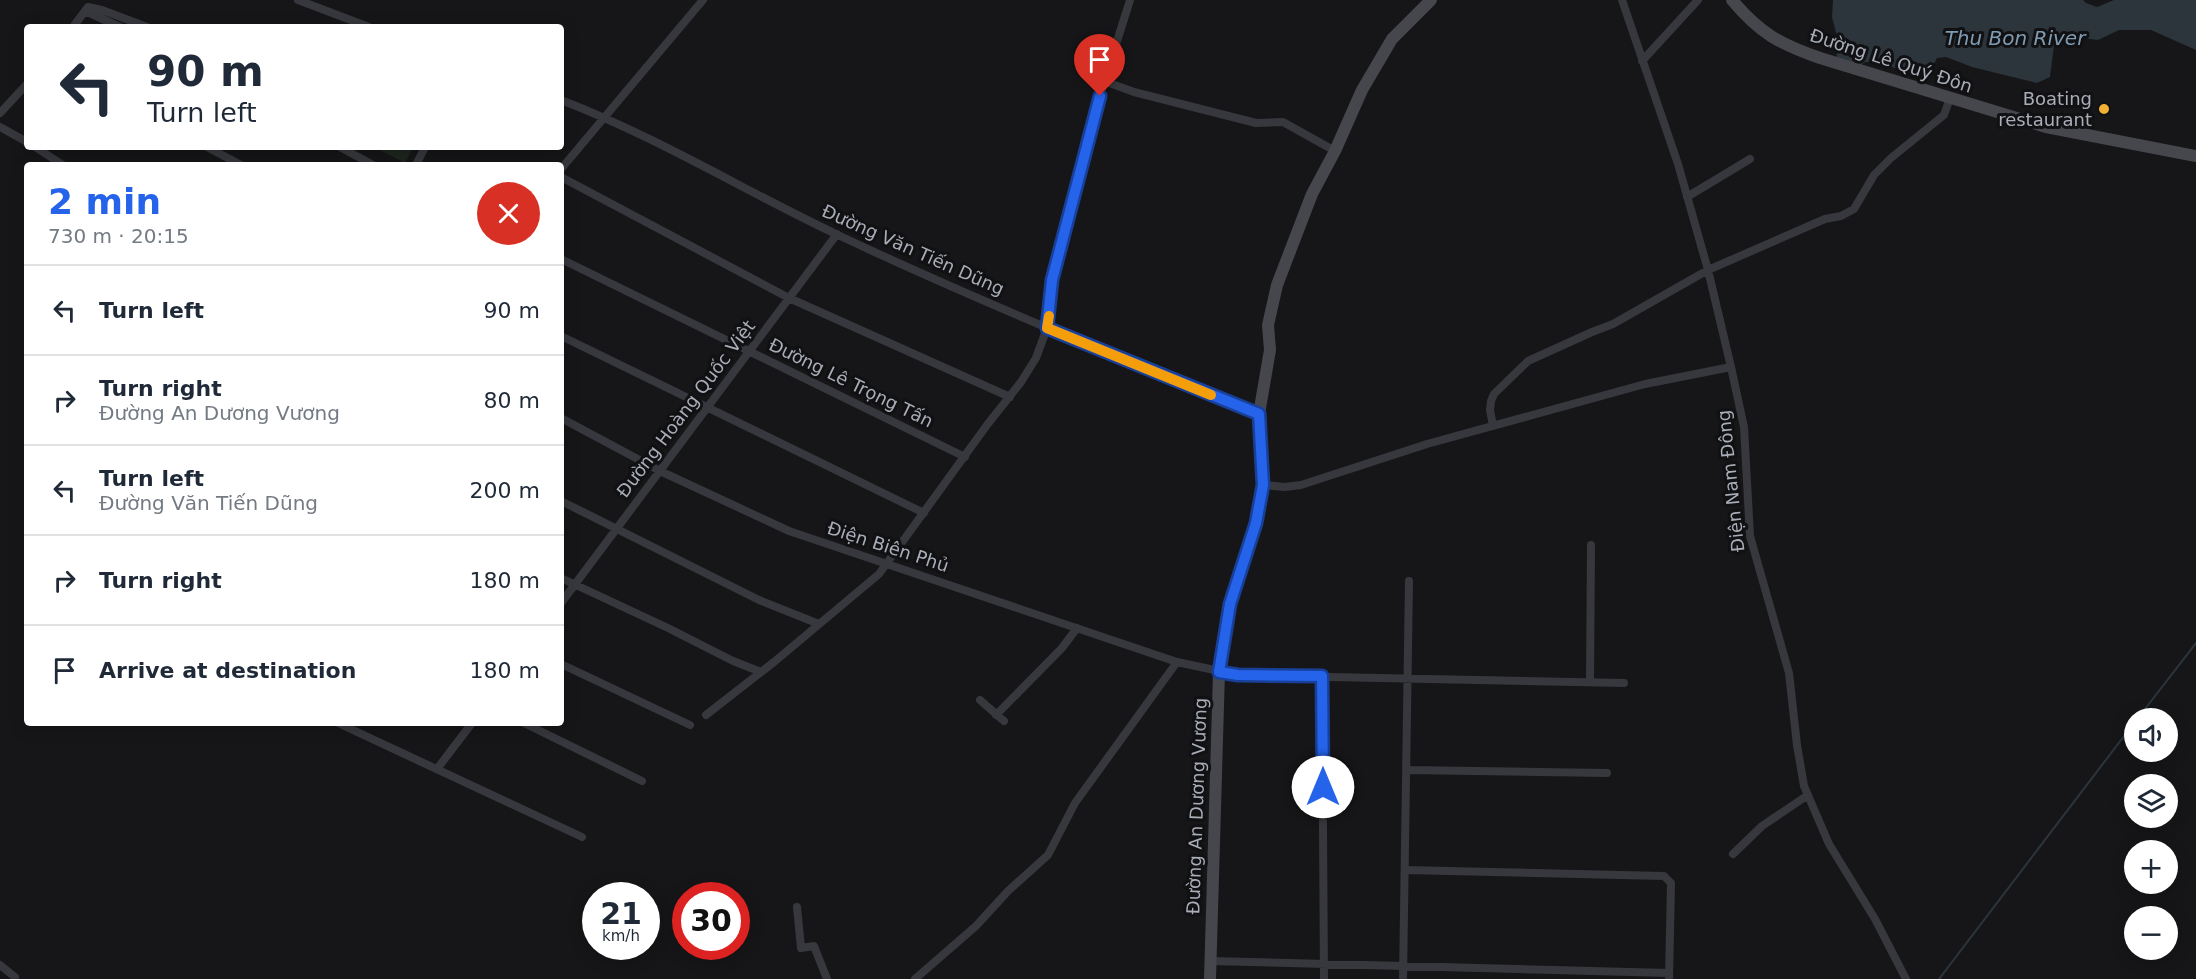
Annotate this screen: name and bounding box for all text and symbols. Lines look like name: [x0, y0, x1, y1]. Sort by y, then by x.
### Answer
street label: Đường Lê Quý Đôn: [1807, 24, 1975, 97]
water label: Thu Bon River: [1945, 26, 2087, 50]
pin: [1074, 34, 1125, 96]
icon: arrive: [1083, 43, 1116, 76]
text: 90 m: [147, 47, 264, 96]
icon: left: [48, 48, 126, 126]
place label: Boating restaurant: [1998, 88, 2092, 130]
text: Turn left: [147, 97, 257, 128]
marker: Boating restaurant: [2097, 102, 2111, 116]
text: 2 min: [48, 181, 161, 222]
button: close: [477, 182, 540, 245]
street label: Đường Văn Tiến Dũng: [819, 200, 1008, 299]
text: 730 m · 20:15: [48, 224, 189, 248]
icon: left: [48, 294, 81, 327]
text: Turn left: [99, 298, 204, 323]
text: 90 m: [484, 298, 540, 323]
street label: Đường Hoàng Quốc Việt: [612, 316, 759, 501]
street label: Đường Lê Trọng Tấn: [766, 334, 937, 431]
text: Turn right: [99, 376, 222, 401]
icon: right: [48, 384, 81, 417]
text: 80 m: [484, 388, 540, 413]
text: Đường An Dương Vương: [99, 401, 340, 425]
street label: Điện Nam Đông: [1713, 409, 1748, 553]
text: Turn left: [99, 466, 204, 491]
icon: left: [48, 474, 81, 507]
text: 200 m: [470, 478, 540, 503]
text: Đường Văn Tiến Dũng: [99, 491, 318, 515]
street label: Điện Biên Phủ: [825, 517, 952, 576]
icon: right: [48, 564, 81, 597]
text: Turn right: [99, 568, 222, 593]
text: 180 m: [470, 568, 540, 593]
icon: arrive: [48, 654, 81, 687]
text: Arrive at destination: [99, 658, 356, 683]
text: 180 m: [470, 658, 540, 683]
street label: Đường An Dương Vương: [1182, 697, 1211, 915]
map controls: [2124, 708, 2178, 960]
button: sound: [2124, 708, 2178, 762]
position arrow: [1291, 755, 1355, 819]
button: layers: [2124, 774, 2178, 828]
button: +: [2124, 840, 2178, 894]
speed limit sign: 30: [672, 882, 750, 960]
text: 21: [600, 896, 642, 931]
button: −: [2124, 906, 2178, 960]
text: km/h: [602, 927, 640, 945]

